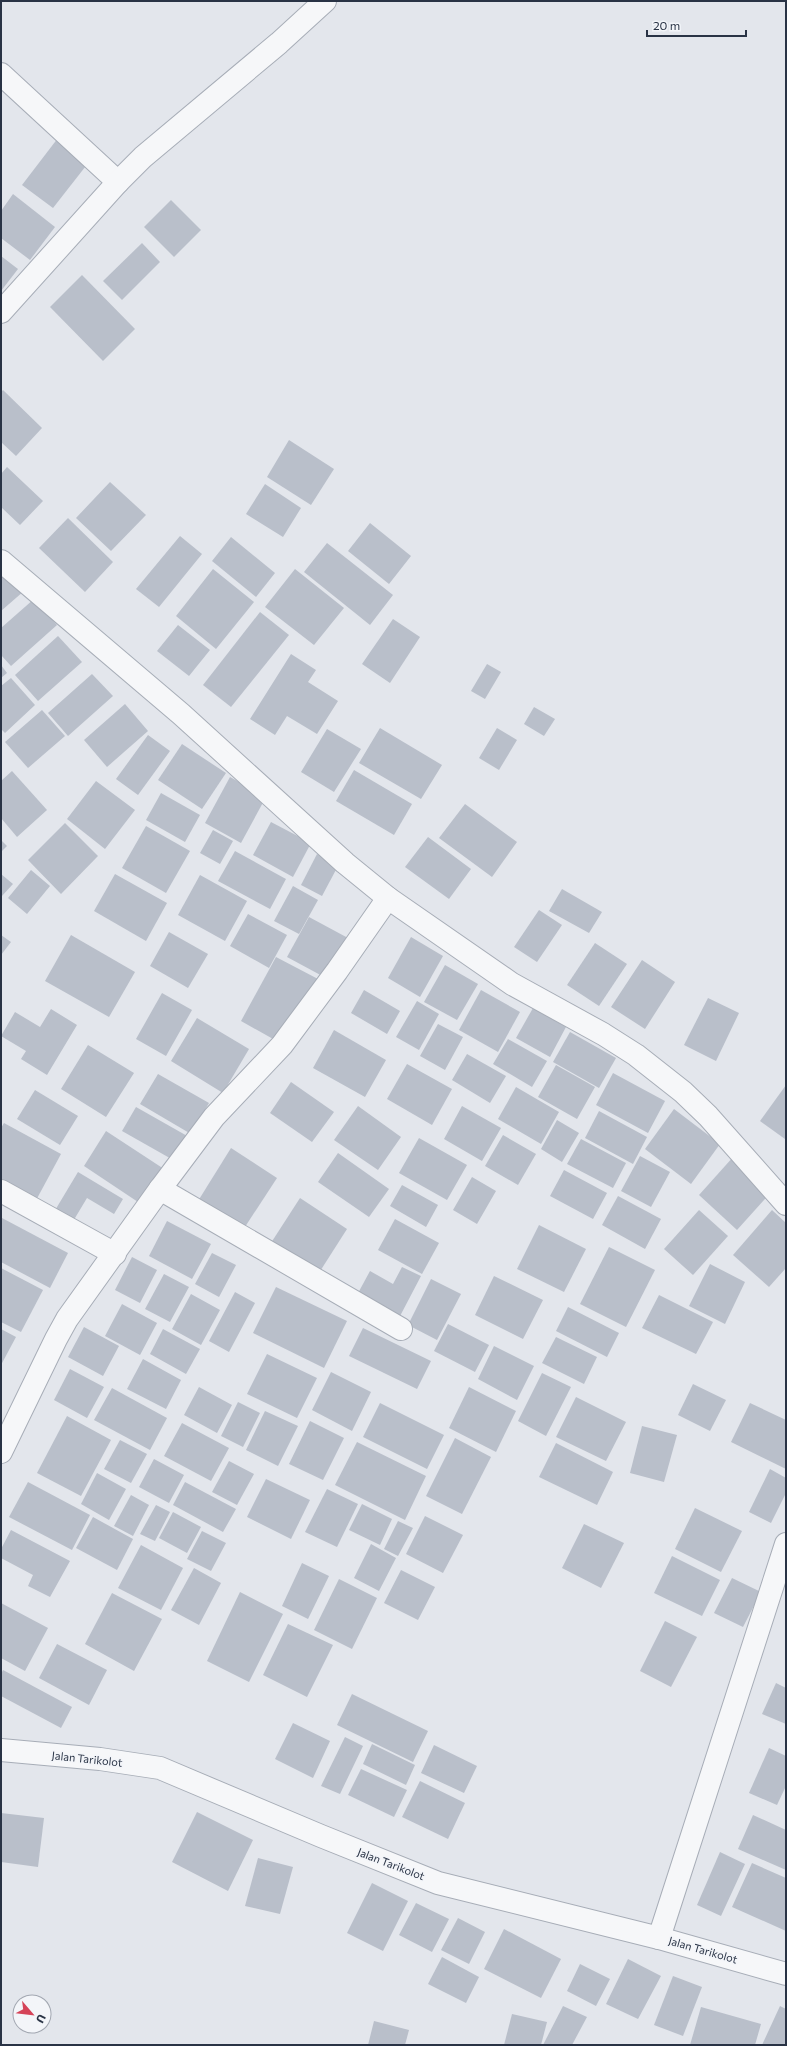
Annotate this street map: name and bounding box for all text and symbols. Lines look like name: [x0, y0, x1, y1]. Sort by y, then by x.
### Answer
scale bar: [647, 12, 746, 38]
text: 20 m: [653, 18, 680, 32]
street label: Jalan Tarikolot: [51, 1748, 124, 1770]
street label: Jalan Tarikolot: [355, 1845, 427, 1883]
street label: Jalan Tarikolot: [667, 1933, 740, 1967]
north arrow: [12, 1994, 52, 2034]
text: U: [34, 2012, 49, 2026]

